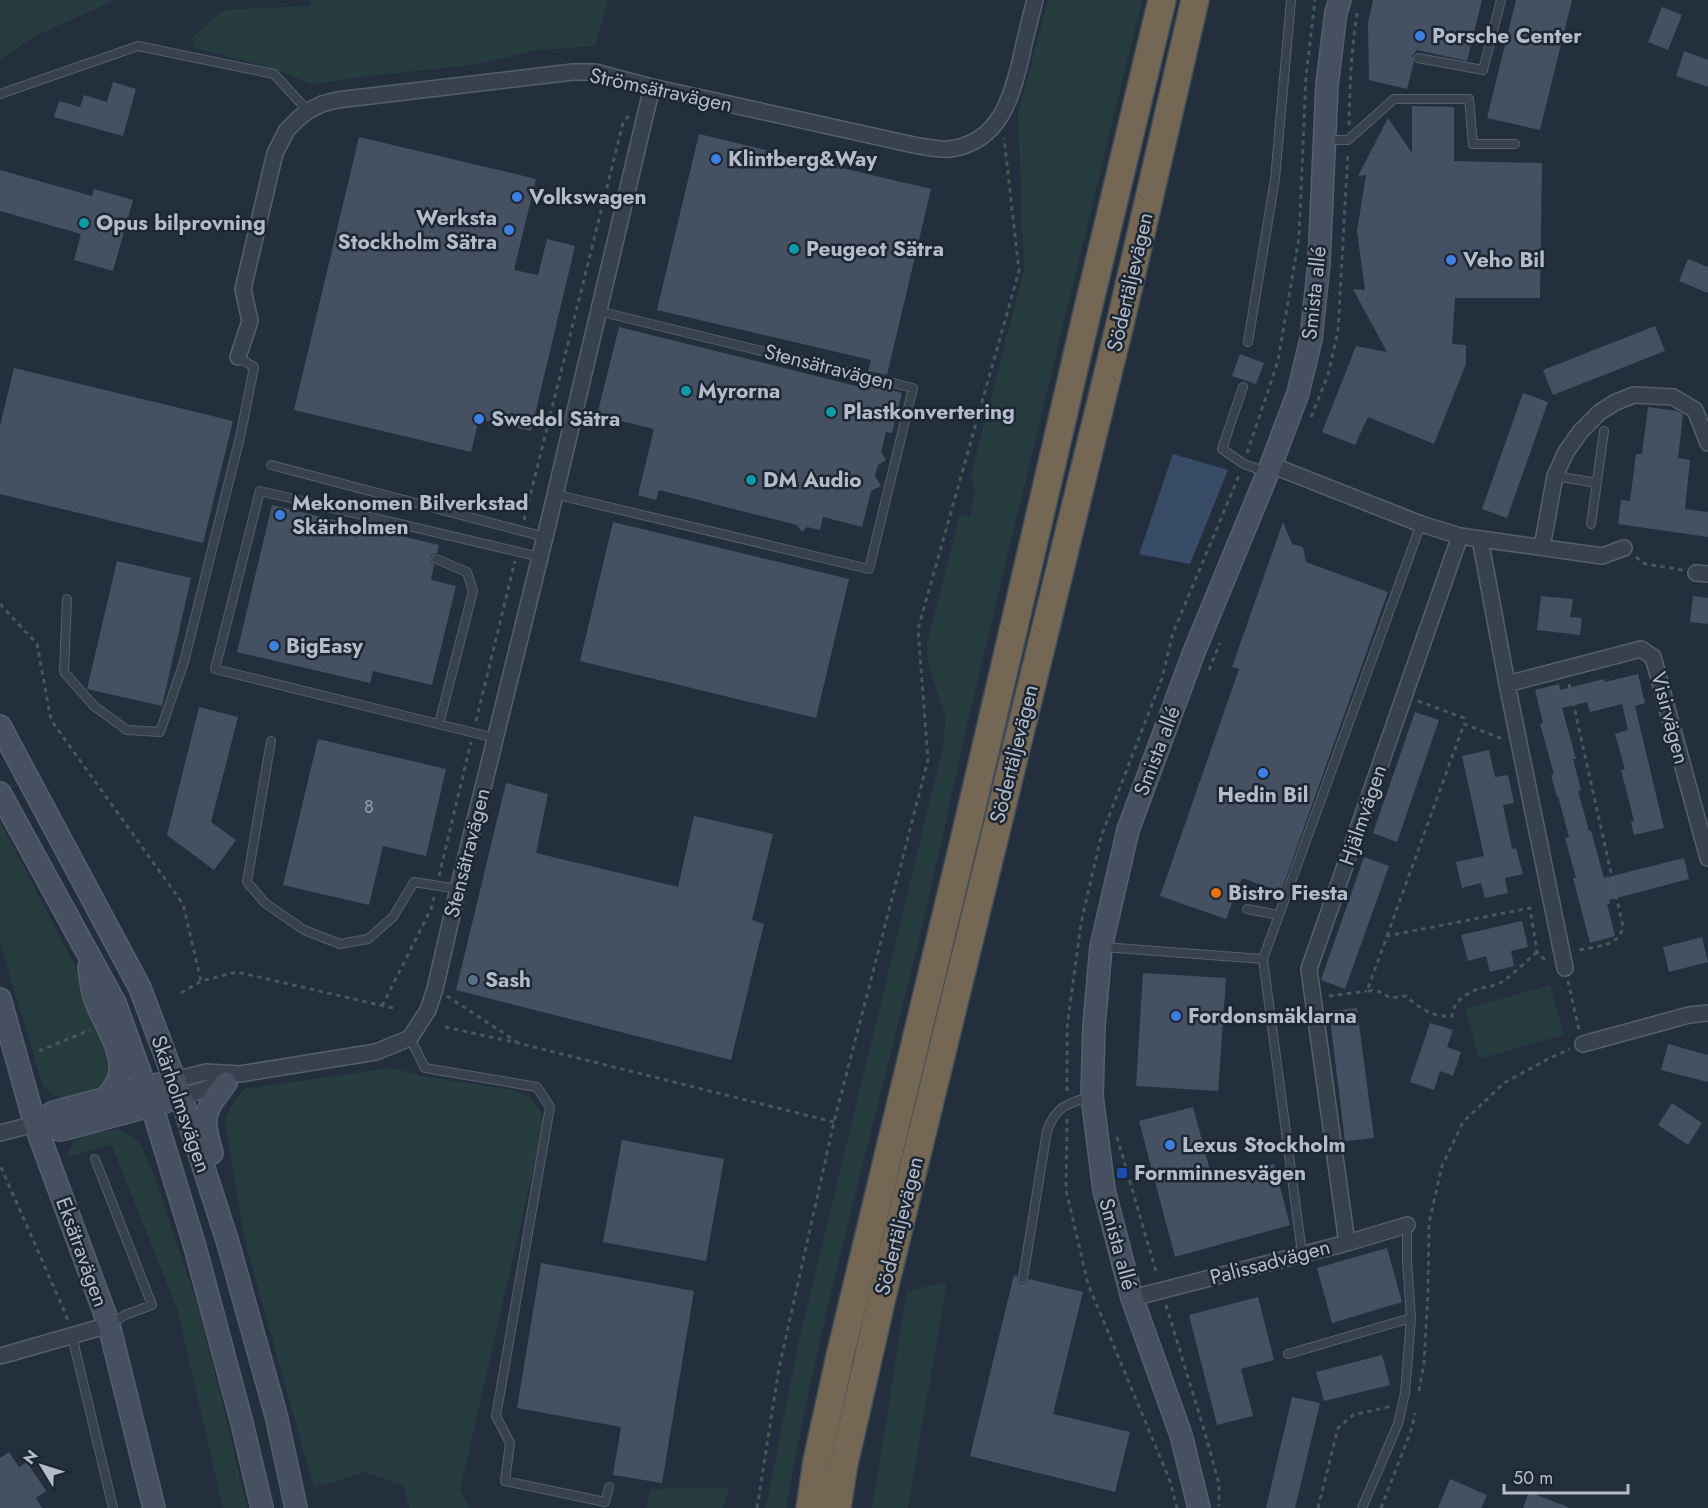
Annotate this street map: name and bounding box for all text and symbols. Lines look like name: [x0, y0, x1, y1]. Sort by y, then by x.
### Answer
place label: Porsche Center: [1432, 21, 1582, 51]
marker: Porsche Center: [1413, 29, 1427, 43]
street label: Strömsätravägen: [587, 60, 735, 120]
place label: Klintberg&Way: [728, 144, 878, 174]
marker: Klintberg&Way: [709, 152, 723, 166]
place label: Volkswagen: [528, 182, 647, 212]
marker: Volkswagen: [510, 190, 524, 204]
place label: Werksta Stockholm Sätra: [338, 203, 497, 257]
place label: Opus bilprovning: [96, 208, 266, 238]
street label: Södertäljevägen: [1099, 209, 1161, 355]
marker: Opus bilprovning: [77, 216, 91, 230]
marker: Werksta Stockholm Sätra: [502, 223, 516, 237]
place label: Peugeot Sätra: [806, 234, 944, 264]
marker: Peugeot Sätra: [787, 242, 801, 256]
street label: Smista allé: [1294, 245, 1334, 341]
place label: Veho Bil: [1462, 245, 1545, 275]
marker: Veho Bil: [1444, 253, 1458, 267]
street label: Stensätravägen: [761, 336, 897, 398]
place label: Myrorna: [698, 376, 780, 406]
marker: Myrorna: [679, 384, 693, 398]
place label: Plastkonvertering: [843, 397, 1015, 427]
place label: Swedol Sätra: [491, 404, 620, 434]
marker: Plastkonvertering: [824, 405, 838, 419]
marker: Swedol Sätra: [472, 412, 486, 426]
place label: DM Audio: [763, 465, 862, 495]
marker: DM Audio: [744, 473, 758, 487]
place label: Mekonomen Bilverkstad Skärholmen: [292, 488, 529, 542]
marker: Mekonomen Bilverkstad Skärholmen: [273, 508, 287, 522]
place label: BigEasy: [286, 631, 364, 661]
marker: BigEasy: [267, 639, 281, 653]
street label: Visirvägen: [1643, 669, 1697, 767]
street label: Södertäljevägen: [982, 681, 1046, 827]
street label: Smista allé: [1126, 702, 1188, 800]
street label: Hjälmvägen: [1332, 761, 1394, 869]
marker: Hedin Bil: [1256, 766, 1270, 780]
place label: Hedin Bil: [1217, 780, 1309, 810]
street label: Stensätravägen: [436, 785, 498, 921]
house number: 8: [364, 794, 374, 820]
place label: Bistro Fiesta: [1228, 878, 1348, 908]
marker: Bistro Fiesta: [1209, 886, 1223, 900]
place label: Sash: [485, 965, 531, 995]
marker: Sash: [466, 973, 480, 987]
place label: Fordonsmäklarna: [1188, 1001, 1357, 1031]
marker: Fordonsmäklarna: [1169, 1009, 1183, 1023]
street label: Skärholmsvägen: [143, 1031, 219, 1177]
place label: Lexus Stockholm: [1182, 1130, 1346, 1160]
marker: Lexus Stockholm: [1163, 1138, 1177, 1152]
street label: Södertäljevägen: [867, 1153, 931, 1299]
place label: Fornminnesvägen: [1134, 1158, 1306, 1188]
marker: Fornminnesvägen: [1115, 1166, 1129, 1180]
street label: Eksätravägen: [48, 1193, 116, 1311]
street label: Smista allé: [1091, 1195, 1145, 1293]
street label: Palissadvägen: [1206, 1232, 1334, 1292]
north arrow: [12, 1436, 72, 1496]
text: N: [18, 1445, 44, 1469]
scale bar: [1504, 1457, 1628, 1495]
text: 50 m: [1513, 1465, 1553, 1491]

